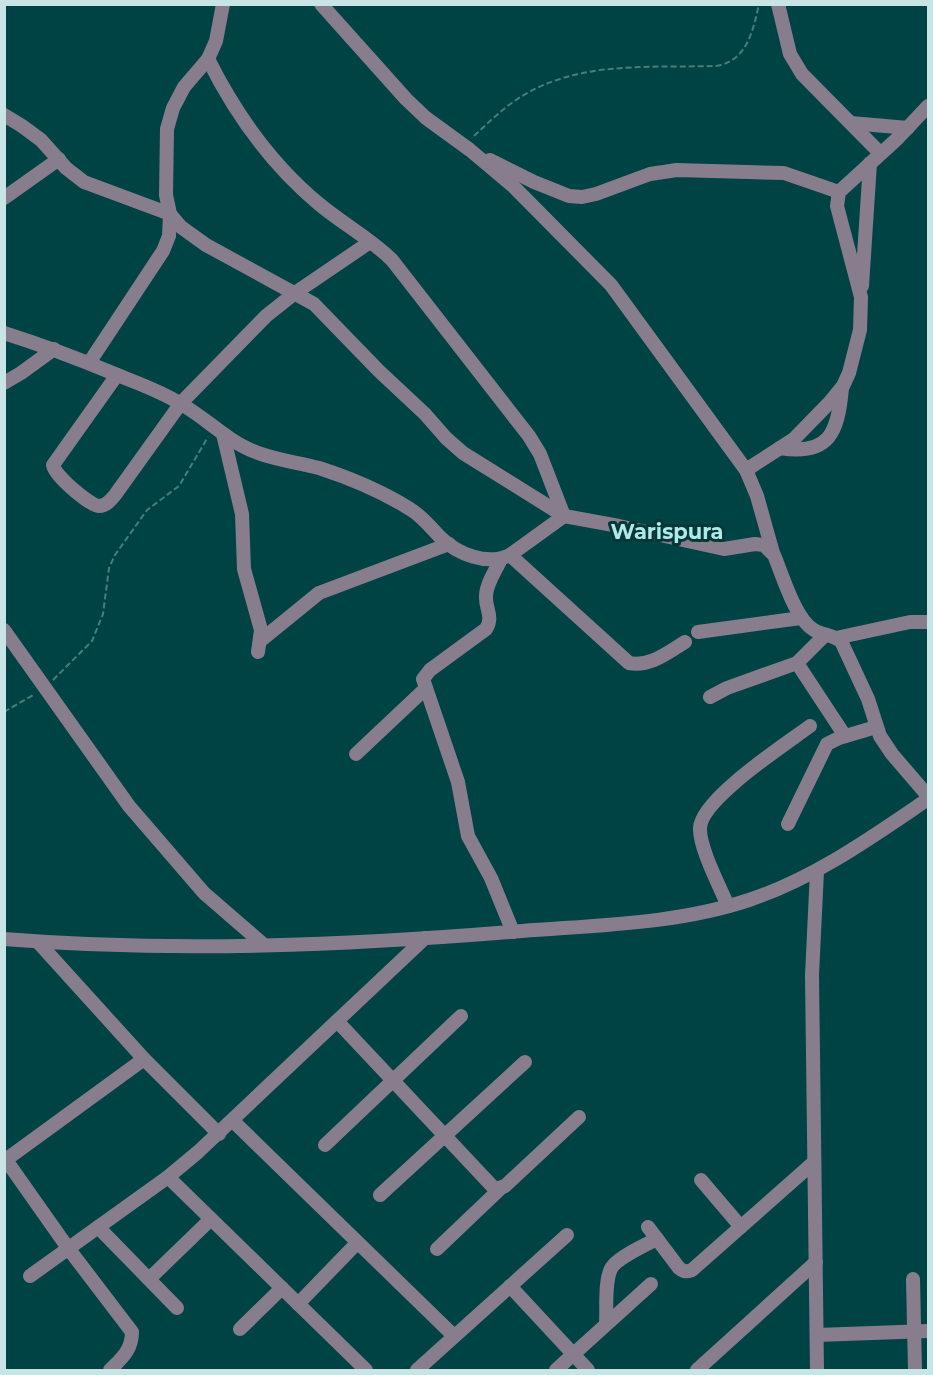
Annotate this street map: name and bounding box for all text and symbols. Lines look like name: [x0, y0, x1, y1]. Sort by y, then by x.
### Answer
district label: Warispura: [611, 519, 723, 544]

